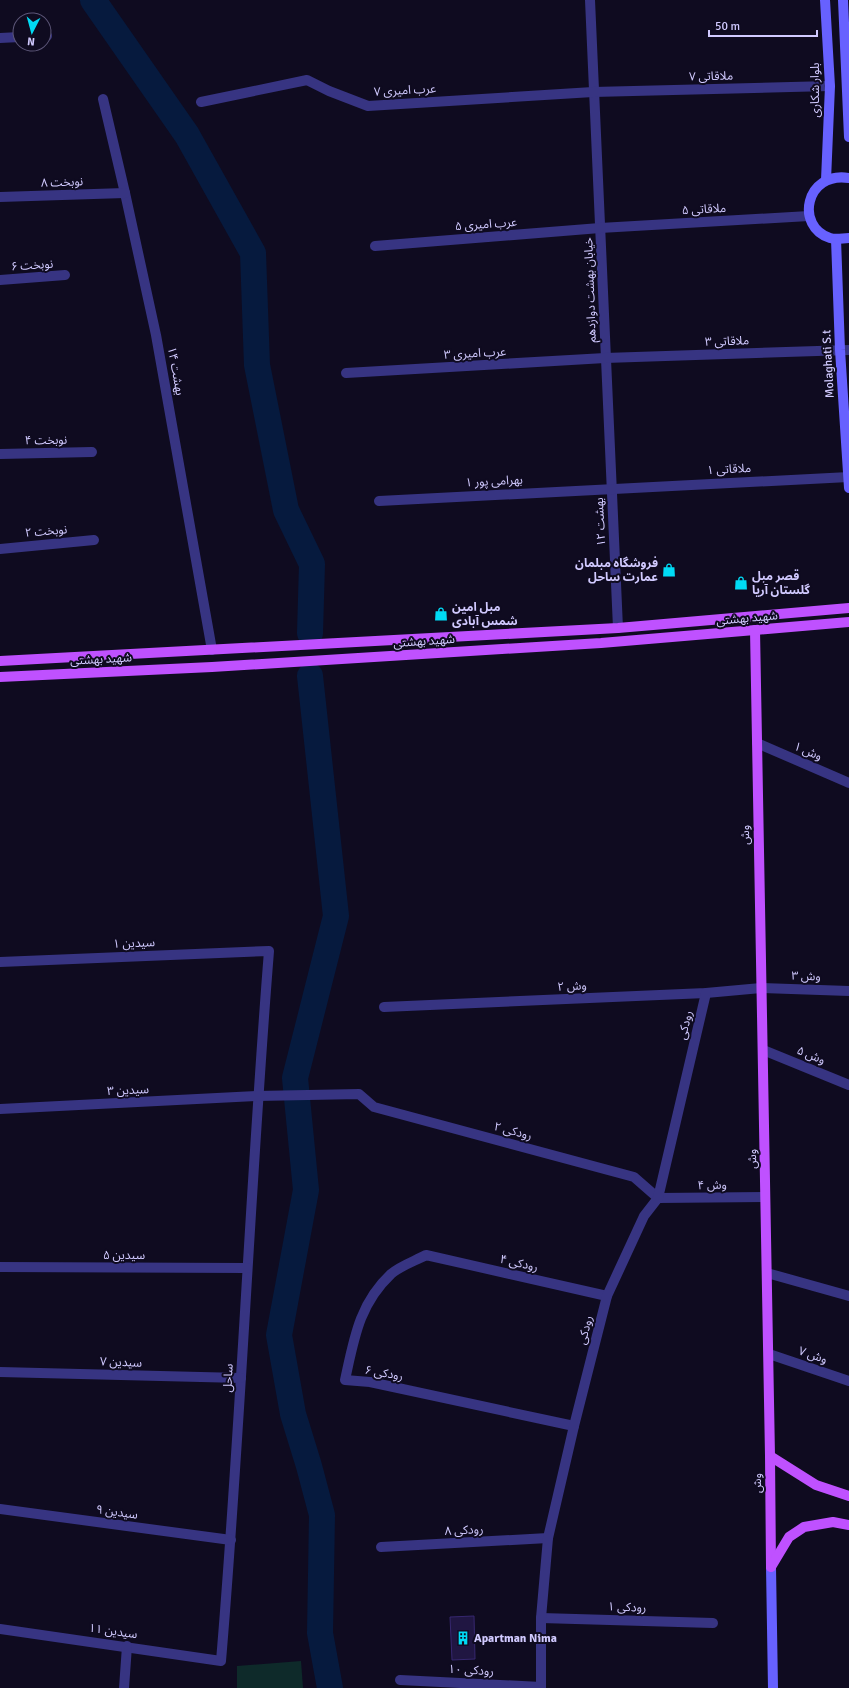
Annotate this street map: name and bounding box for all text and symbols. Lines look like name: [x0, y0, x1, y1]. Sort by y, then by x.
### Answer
north arrow: [12, 12, 52, 52]
scale bar: [709, 12, 817, 38]
text: 50 m: [715, 19, 740, 34]
text: N: [27, 35, 35, 48]
street label: بلوار شکاری: [808, 63, 823, 117]
street label: ۷ ملاقاتی: [689, 69, 733, 84]
street label: ۷ عرب امیری: [373, 81, 437, 100]
street label: ۸ نوبخت: [41, 174, 83, 191]
street label: ملاقاتی ۵: [682, 201, 727, 218]
street label: ۵ عرب امیری: [454, 215, 518, 234]
street label: خیابان بهشت دوازدهم: [581, 237, 601, 343]
street label: نوبخت ۶: [10, 257, 54, 274]
street label: Molaghati S.t: [819, 329, 838, 399]
street label: ملاقاتی ۳: [705, 333, 749, 350]
street label: ۳ عرب امیری: [443, 344, 507, 363]
street label: بهشت ۱۴: [164, 346, 187, 397]
street label: ۴ نوبخت: [25, 433, 67, 448]
street label: ملاقاتی ۱: [707, 461, 752, 478]
street label: ۱ بهرامی پور: [465, 473, 523, 491]
street label: ۱۲ بهشت: [592, 497, 609, 547]
street label: ۲ نوبخت: [24, 522, 68, 541]
place label: فروشگاه مبلمان عمارت ساحل: [575, 556, 658, 585]
shop icon: فروشگاه مبلمان عمارت ساحل: [661, 562, 677, 578]
place label: قصر مبل گلستان آریا: [752, 569, 811, 598]
shop icon: قصر مبل گلستان آریا: [733, 575, 749, 591]
place label: مبل امین شمس آبادی: [452, 600, 518, 629]
shop icon: مبل امین شمس آبادی: [433, 606, 449, 622]
street label: شهید بهشتی: [716, 608, 778, 629]
street label: شهید بهشتی: [393, 632, 455, 651]
street label: شهید بهشتی: [70, 650, 132, 669]
street label: وش ۱: [791, 739, 824, 764]
street label: وش: [738, 825, 753, 845]
street label: سیدین ۱: [113, 935, 155, 952]
street label: وش ۳: [791, 968, 821, 985]
street label: وش ۲: [557, 978, 587, 995]
street label: رودکی: [675, 1009, 696, 1041]
street label: وش ۵: [794, 1043, 827, 1068]
street label: سیدین ۳: [107, 1082, 149, 1099]
street label: رودکی ۲: [492, 1119, 534, 1144]
street label: وش: [745, 1149, 760, 1169]
street label: وش ۴: [697, 1178, 727, 1193]
street label: سیدین ۵: [103, 1248, 145, 1263]
street label: رودکی ۴: [498, 1252, 539, 1275]
street label: رودکی: [575, 1314, 596, 1346]
street label: وش ۷: [797, 1344, 829, 1367]
street label: سیدین ۷: [100, 1354, 142, 1371]
street label: ساحل: [220, 1363, 237, 1393]
street label: رودکی ۶: [364, 1363, 404, 1384]
street label: وش: [750, 1473, 765, 1493]
street label: ۹ سیدین: [95, 1502, 139, 1523]
street label: رودکی ۸: [444, 1522, 484, 1539]
street label: رودکی ۱: [607, 1599, 647, 1616]
street label: ۱۱ سیدین: [88, 1621, 138, 1642]
building icon: Apartman Nima: [455, 1630, 471, 1646]
place label: Apartman Nima: [474, 1631, 557, 1646]
street label: رودکی ۱۰: [448, 1662, 494, 1679]

